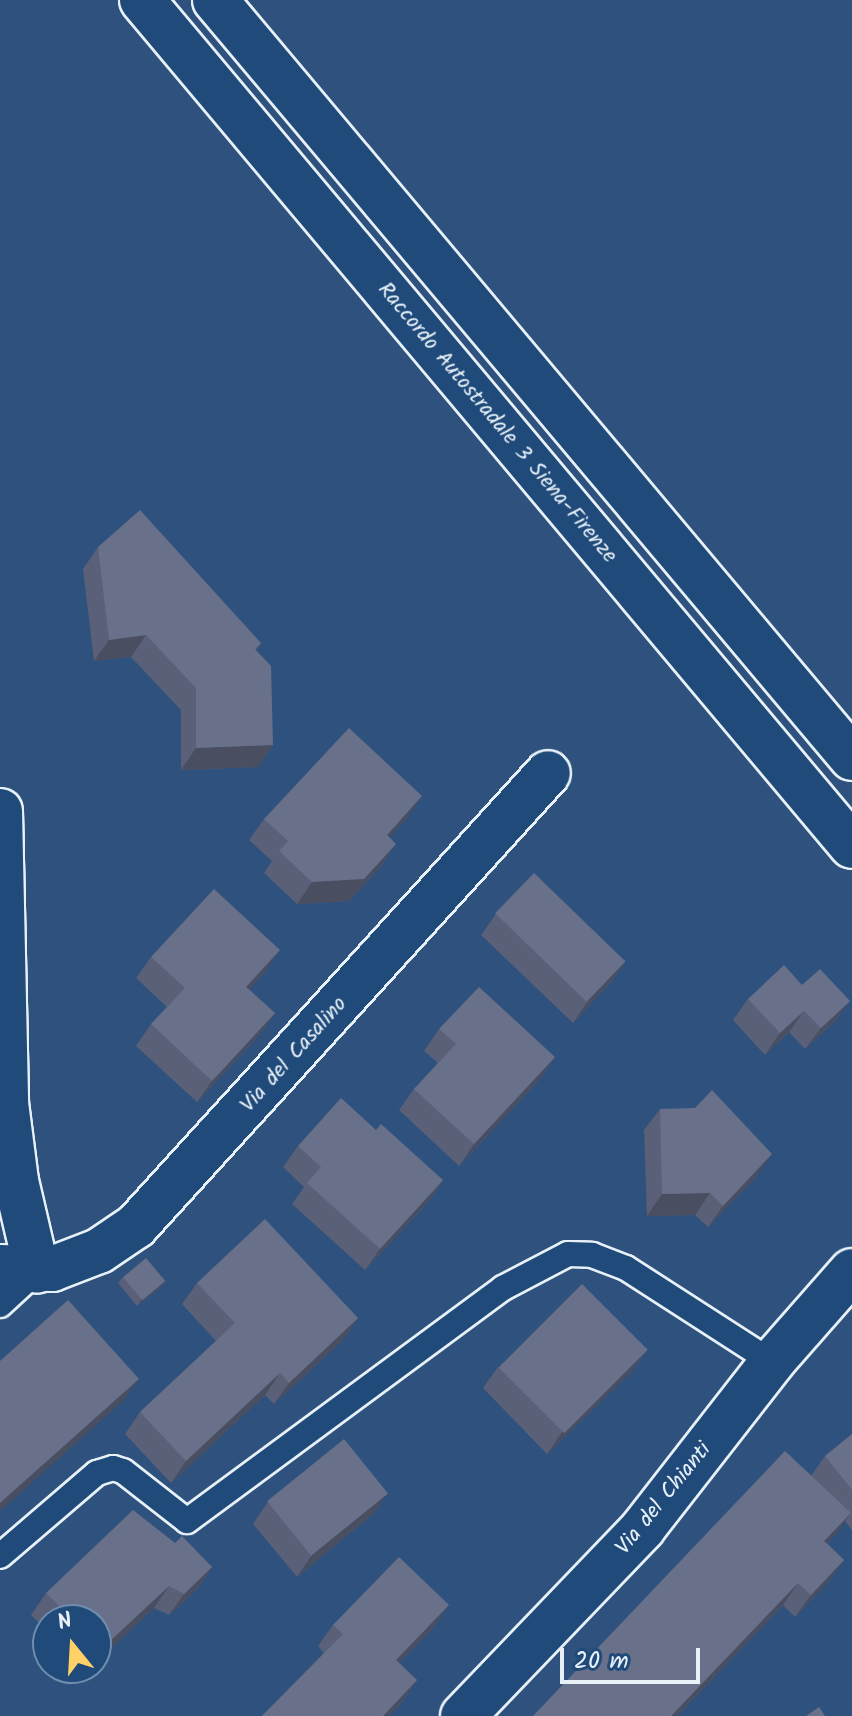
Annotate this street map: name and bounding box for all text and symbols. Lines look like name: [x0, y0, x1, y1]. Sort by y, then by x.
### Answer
street label: Raccordo Autostradale 3 Siena-Firenze: [372, 277, 622, 569]
street label: Via del Casalino: [235, 992, 353, 1118]
street label: Via del Chianti: [611, 1437, 717, 1561]
north arrow: [32, 1604, 112, 1684]
text: N: [53, 1604, 77, 1641]
scale bar: [564, 1632, 704, 1682]
text: 20 m: [574, 1642, 629, 1681]

